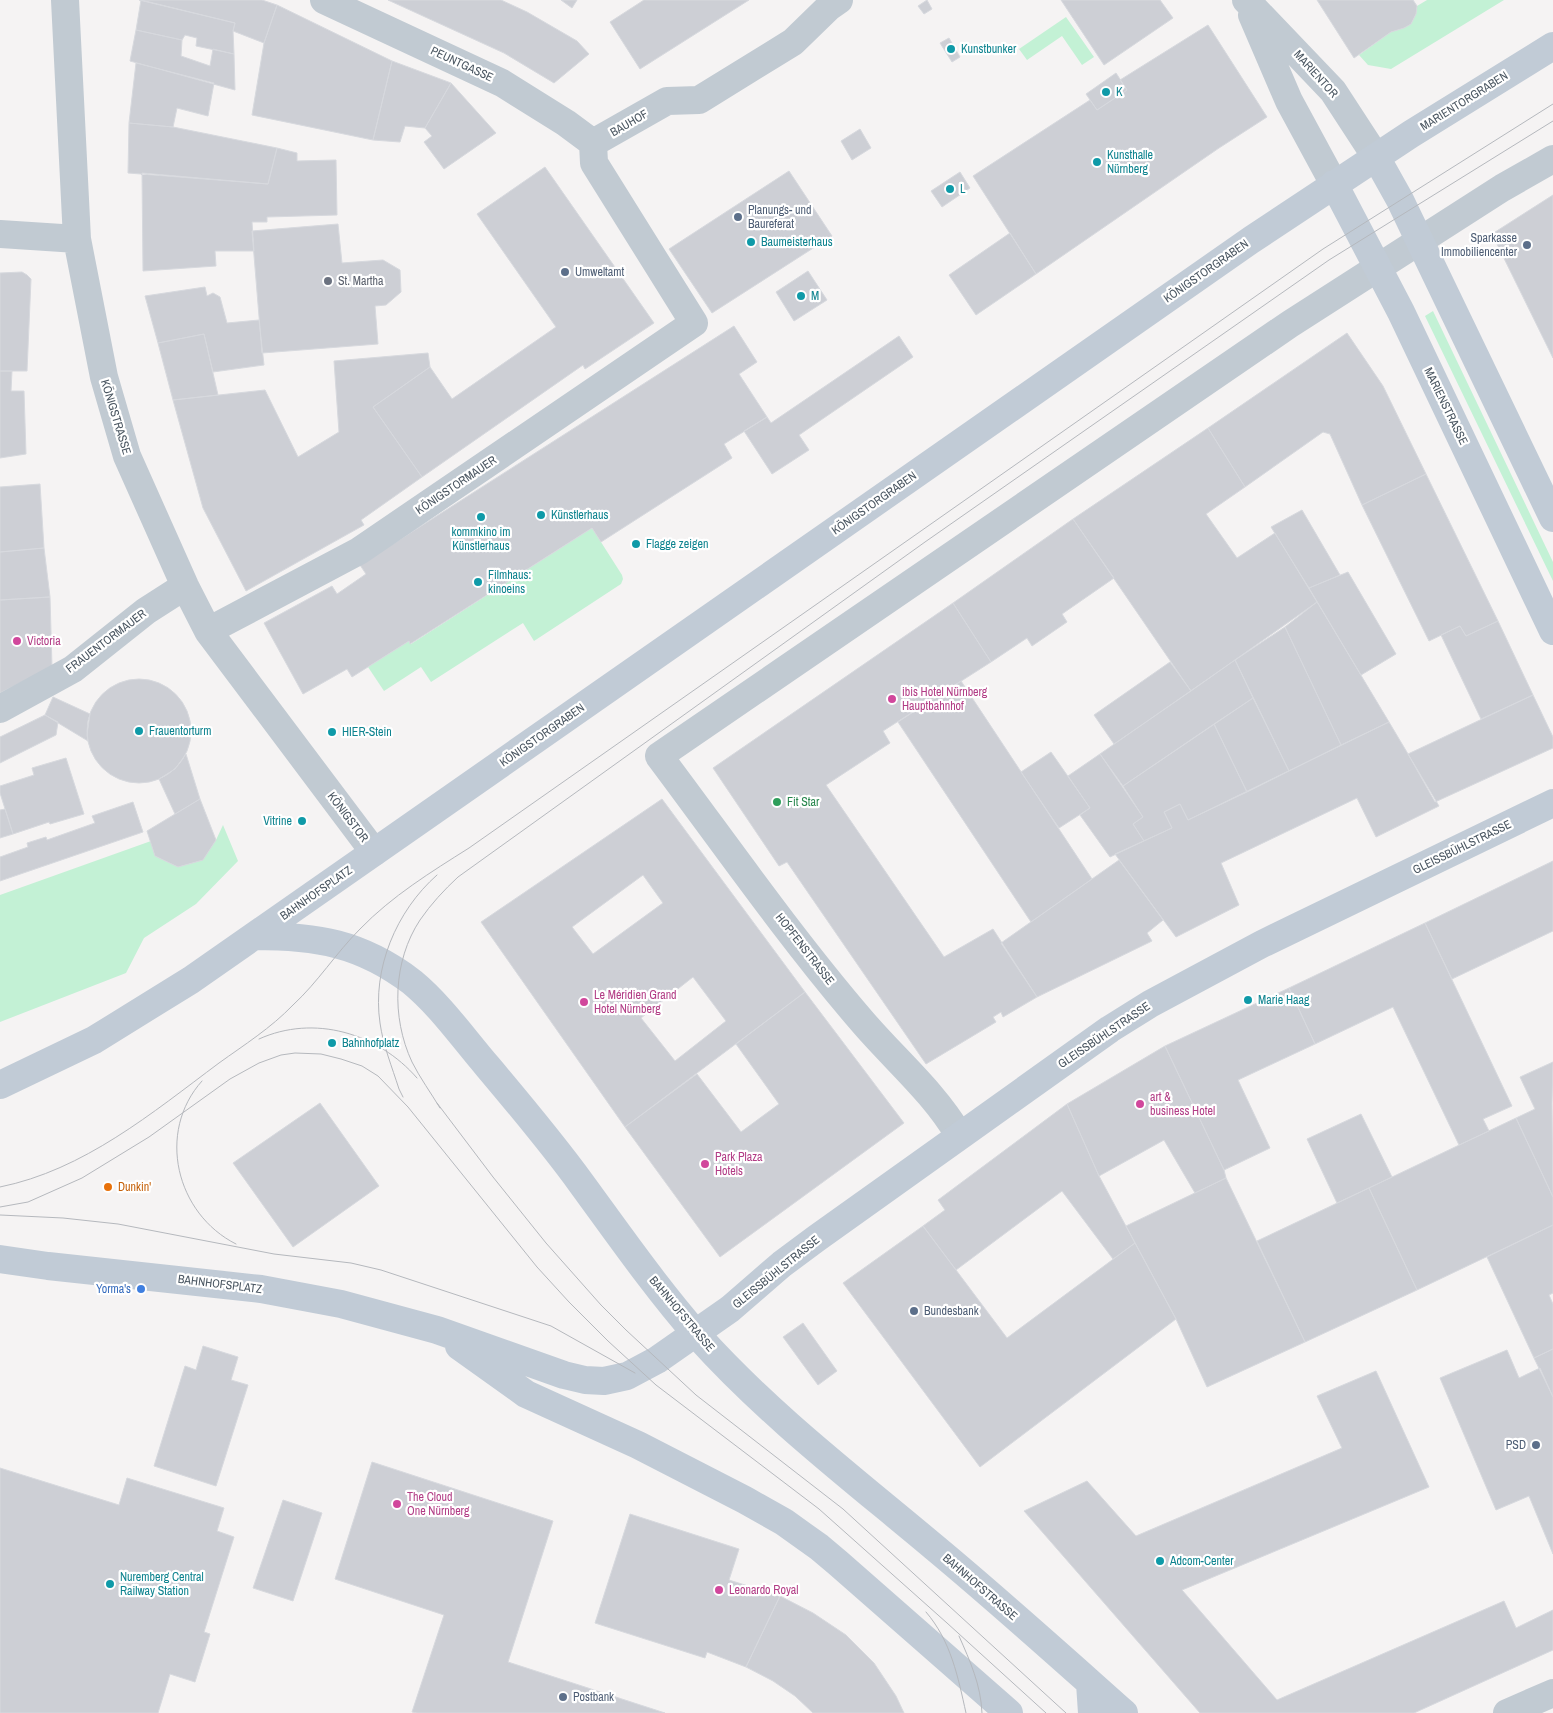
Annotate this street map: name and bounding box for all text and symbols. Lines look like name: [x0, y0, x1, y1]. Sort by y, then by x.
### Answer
place label: Kunstbunker: [961, 41, 1017, 57]
street label: PEUNTGASSE: [428, 43, 496, 85]
marker: Kunstbunker: [945, 43, 957, 55]
street label: MARIENTOR: [1290, 47, 1342, 101]
street label: MARIENTORGRABEN: [1417, 68, 1511, 134]
place label: K: [1116, 84, 1123, 100]
marker: K: [1100, 86, 1112, 98]
street label: BAUHOF: [607, 106, 651, 140]
place label: Kunsthalle Nürnberg: [1107, 147, 1153, 177]
marker: Kunsthalle Nürnberg: [1091, 156, 1103, 168]
place label: L: [960, 181, 966, 197]
marker: L: [944, 183, 956, 195]
place label: Planungs- und Baureferat: [748, 202, 811, 232]
marker: Planungs- und Baureferat: [732, 211, 744, 223]
place label: Sparkasse Immobiliencenter: [1441, 230, 1518, 260]
place label: Baumeisterhaus: [761, 234, 833, 250]
street label: KÖNIGSTORGRABEN: [1160, 235, 1252, 306]
marker: Baumeisterhaus: [745, 236, 757, 248]
marker: Sparkasse Immobiliencenter: [1521, 239, 1533, 251]
place label: Umweltamt: [575, 264, 624, 280]
marker: Umweltamt: [559, 266, 571, 278]
place label: St. Martha: [338, 273, 384, 289]
marker: St. Martha: [322, 275, 334, 287]
place label: M: [811, 288, 819, 304]
marker: M: [795, 290, 807, 302]
street label: MARIENSTRASSE: [1420, 365, 1472, 447]
street label: KÖNIGSTRASSE: [97, 377, 136, 456]
street label: KÖNIGSTORMAUER: [412, 451, 500, 518]
street label: KÖNIGSTORGRABEN: [828, 467, 920, 538]
place label: Künstlerhaus: [551, 507, 609, 523]
marker: Künstlerhaus: [535, 509, 547, 521]
marker: kommkino im Künstlerhaus: [475, 511, 487, 523]
place label: kommkino im Künstlerhaus: [451, 524, 511, 554]
place label: Flagge zeigen: [646, 536, 708, 552]
marker: Flagge zeigen: [630, 538, 642, 550]
place label: Filmhaus: kinoeins: [488, 567, 531, 597]
marker: Filmhaus: kinoeins: [472, 576, 484, 588]
street label: FRAUENTORMAUER: [63, 606, 149, 676]
place label: Victoria: [27, 633, 61, 649]
marker: Victoria: [11, 635, 23, 647]
place label: ibis Hotel Nürnberg Hauptbahnhof: [902, 684, 988, 714]
marker: ibis Hotel Nürnberg Hauptbahnhof: [886, 693, 898, 705]
street label: KÖNIGSTORGRABEN: [496, 699, 588, 770]
place label: Frauentorturm: [149, 723, 211, 739]
place label: HIER-Stein: [342, 724, 392, 740]
marker: Frauentorturm: [133, 725, 145, 737]
marker: HIER-Stein: [326, 726, 338, 738]
street label: KÖNIGSTOR: [324, 788, 373, 845]
place label: Fit Star: [787, 794, 820, 810]
marker: Fit Star: [771, 796, 783, 808]
place label: Vitrine: [263, 813, 292, 829]
marker: Vitrine: [296, 815, 308, 827]
street label: GLEISSBÜHLSTRASSE: [1410, 815, 1514, 878]
street label: BAHNHOFSPLATZ: [277, 862, 355, 924]
street label: HOPFENSTRASSE: [772, 910, 838, 988]
place label: Le Méridien Grand Hotel Nürnberg: [594, 987, 677, 1017]
place label: Marie Haag: [1258, 992, 1310, 1008]
marker: Marie Haag: [1242, 994, 1254, 1006]
marker: Le Méridien Grand Hotel Nürnberg: [578, 996, 590, 1008]
street label: GLEISSBÜHLSTRASSE: [1054, 997, 1153, 1072]
place label: Bahnhofplatz: [342, 1035, 400, 1051]
marker: Bahnhofplatz: [326, 1037, 338, 1049]
place label: art & business Hotel: [1150, 1089, 1215, 1119]
marker: art & business Hotel: [1134, 1098, 1146, 1110]
place label: Park Plaza Hotels: [715, 1149, 763, 1179]
marker: Park Plaza Hotels: [699, 1158, 711, 1170]
place label: Dunkin': [118, 1179, 151, 1195]
marker: Dunkin': [102, 1181, 114, 1193]
street label: GLEISSBÜHLSTRASSE: [728, 1231, 823, 1312]
street label: BAHNHOFSPLATZ: [177, 1271, 263, 1297]
street label: BAHNHOFSTRASSE: [646, 1273, 718, 1355]
place label: Yorma's: [96, 1281, 131, 1297]
marker: Yorma's: [135, 1283, 147, 1295]
place label: Bundesbank: [924, 1303, 979, 1319]
marker: Bundesbank: [908, 1305, 920, 1317]
place label: PSD: [1506, 1437, 1526, 1453]
marker: PSD: [1530, 1439, 1542, 1451]
place label: The Cloud One Nürnberg: [407, 1489, 470, 1519]
marker: The Cloud One Nürnberg: [391, 1498, 403, 1510]
street label: BAHNHOFSTRASSE: [939, 1550, 1021, 1624]
place label: Adcom-Center: [1169, 1553, 1234, 1569]
marker: Adcom-Center: [1154, 1555, 1166, 1567]
place label: Nuremberg Central Railway Station: [120, 1569, 204, 1599]
marker: Nuremberg Central Railway Station: [104, 1578, 116, 1590]
place label: Leonardo Royal: [729, 1582, 798, 1598]
marker: Leonardo Royal: [713, 1584, 725, 1596]
place label: Postbank: [573, 1689, 614, 1705]
marker: Postbank: [557, 1691, 569, 1703]

